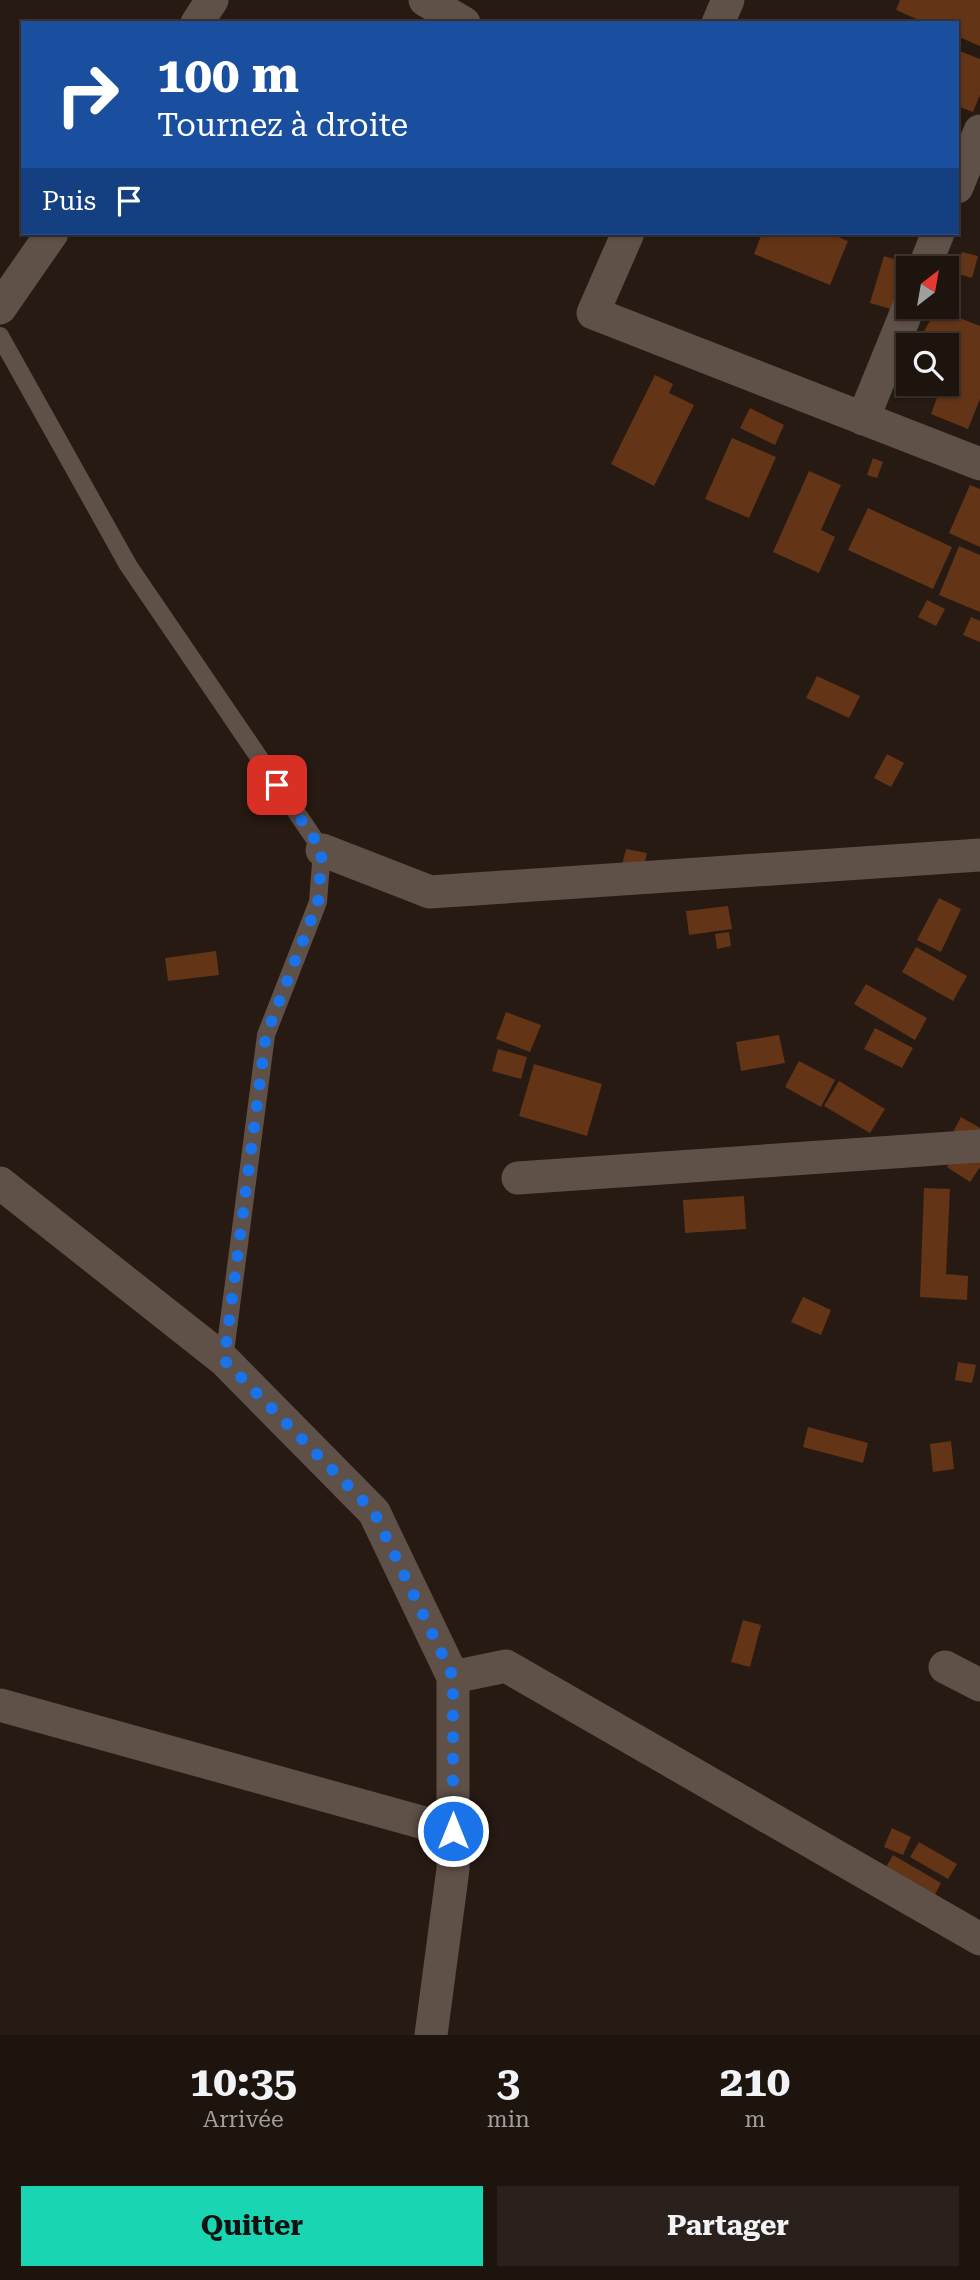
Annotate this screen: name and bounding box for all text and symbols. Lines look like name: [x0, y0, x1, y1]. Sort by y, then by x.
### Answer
text: 100 m: [157, 47, 299, 104]
icon: right: [42, 49, 133, 140]
text: Tournez à droite: [157, 106, 408, 144]
icon: arrive: [110, 182, 148, 220]
text: Puis: [42, 186, 96, 216]
north arrow: [896, 256, 959, 318]
map controls: [896, 256, 959, 396]
button: search: [896, 333, 959, 396]
pin: [247, 755, 307, 815]
icon: arrive: [258, 766, 296, 804]
position arrow: [416, 1794, 490, 1868]
text: 10:35: [190, 2057, 297, 2106]
text: 3: [497, 2057, 520, 2106]
text: 210: [720, 2057, 790, 2106]
text: Arrivée: [203, 2106, 284, 2133]
text: min: [487, 2106, 530, 2133]
text: m: [744, 2106, 765, 2133]
button: Quitter: [21, 2186, 483, 2266]
button: Partager: [497, 2186, 959, 2266]

